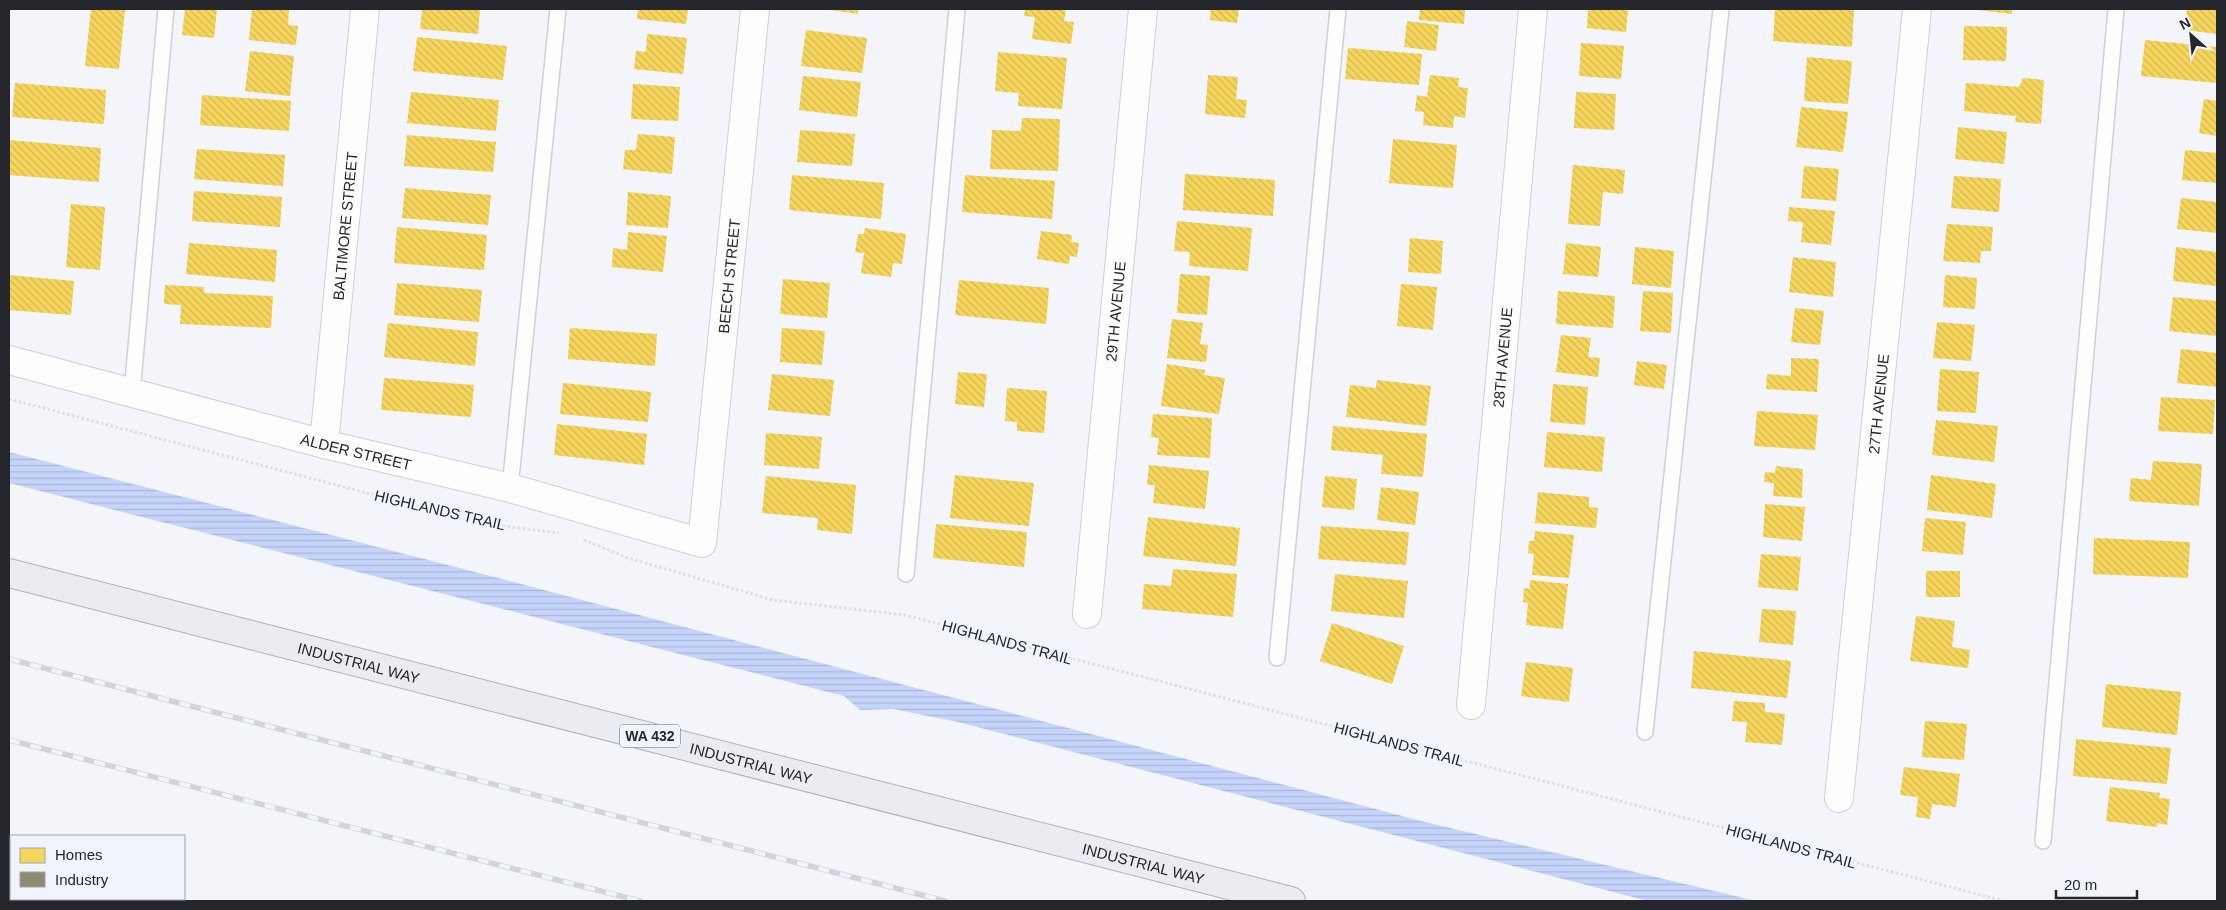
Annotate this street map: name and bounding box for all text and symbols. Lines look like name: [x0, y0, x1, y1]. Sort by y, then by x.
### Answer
north arrow: [2166, 10, 2216, 60]
text: N: [2177, 14, 2193, 33]
street label: BALTIMORE STREET: [329, 151, 360, 301]
street label: BEECH STREET: [714, 218, 743, 334]
street label: 29TH AVENUE: [1102, 260, 1128, 362]
street label: 28TH AVENUE: [1489, 306, 1515, 408]
street label: 27TH AVENUE: [1865, 353, 1891, 455]
street label: ALDER STREET: [299, 430, 413, 473]
street label: HIGHLANDS TRAIL: [373, 487, 507, 533]
street label: HIGHLANDS TRAIL: [940, 616, 1074, 668]
street label: INDUSTRIAL WAY: [296, 639, 422, 686]
street label: HIGHLANDS TRAIL: [1332, 718, 1466, 770]
road number: WA 432: [620, 724, 680, 748]
street label: INDUSTRIAL WAY: [688, 739, 814, 787]
street label: HIGHLANDS TRAIL: [1724, 820, 1858, 872]
legend: [10, 835, 185, 900]
street label: INDUSTRIAL WAY: [1081, 839, 1206, 887]
text: Homes: [55, 846, 103, 863]
scale bar: [2056, 868, 2137, 900]
text: Industry: [55, 871, 109, 888]
text: 20 m: [2064, 876, 2097, 893]

